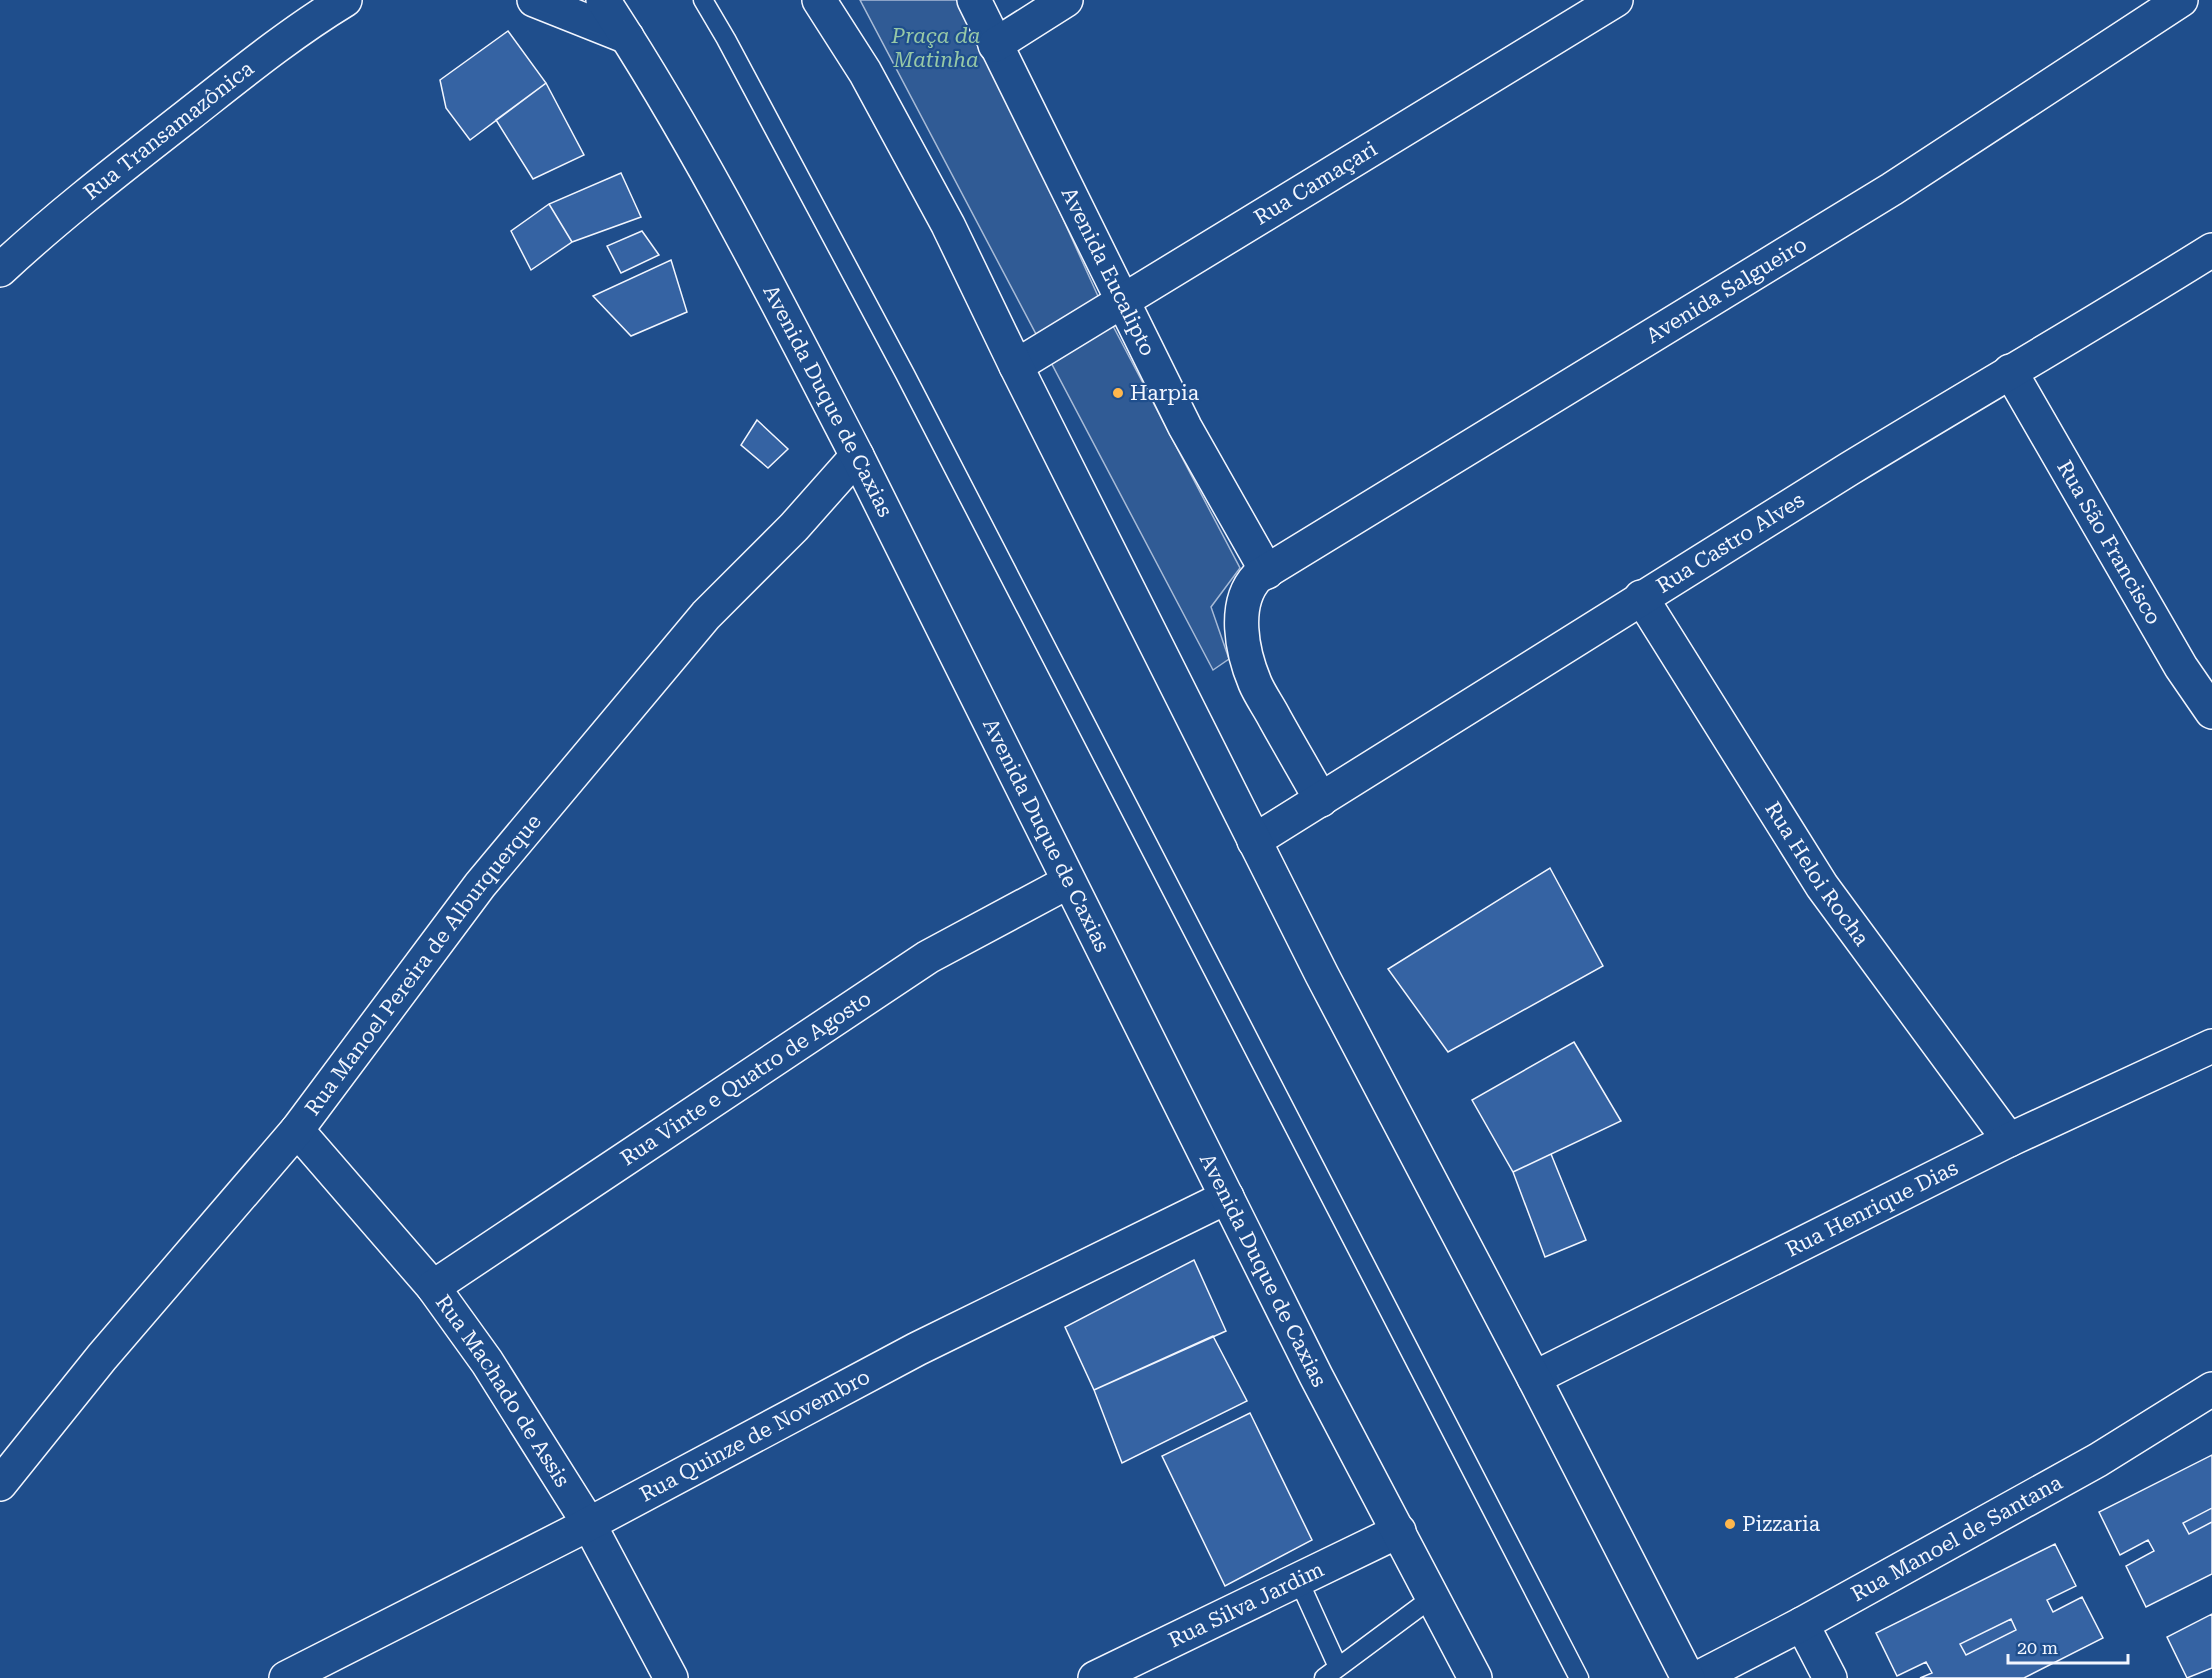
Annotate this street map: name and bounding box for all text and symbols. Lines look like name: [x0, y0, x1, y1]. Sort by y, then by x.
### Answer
park label: Praça da Matinha: [891, 24, 980, 72]
street label: Rua Transamazônica: [79, 56, 259, 205]
street label: Rua Camaçari: [1250, 137, 1382, 230]
street label: Avenida Eucalipto: [1057, 183, 1160, 360]
street label: Avenida Salgueiro: [1642, 232, 1811, 348]
street label: Avenida Duque de Caxias: [758, 281, 897, 521]
place label: Harpia: [1130, 381, 1200, 405]
marker: Harpia: [1111, 386, 1125, 400]
street label: Rua São Francisco: [2052, 456, 2166, 629]
street label: Rua Castro Alves: [1652, 488, 1809, 598]
street label: Avenida Duque de Caxias: [978, 715, 1114, 956]
street label: Rua Heloi Rocha: [1760, 797, 1874, 951]
street label: Rua Manoel Pereira de Alburquerque: [300, 810, 546, 1120]
street label: Rua Vinte e Quatro de Agosto: [616, 986, 876, 1170]
street label: Avenida Duque de Caxias: [1195, 1149, 1332, 1391]
street label: Rua Henrique Dias: [1782, 1156, 1962, 1262]
street label: Rua Machado de Assis: [431, 1290, 575, 1491]
street label: Rua Quinze de Novembro: [636, 1364, 874, 1507]
street label: Rua Manoel de Santana: [1847, 1470, 2067, 1606]
place label: Pizzaria: [1742, 1512, 1821, 1536]
marker: Pizzaria: [1723, 1517, 1737, 1531]
street label: Rua Silva Jardim: [1165, 1557, 1328, 1653]
scale bar: [2008, 1627, 2128, 1665]
text: 20 m: [2017, 1637, 2058, 1658]

